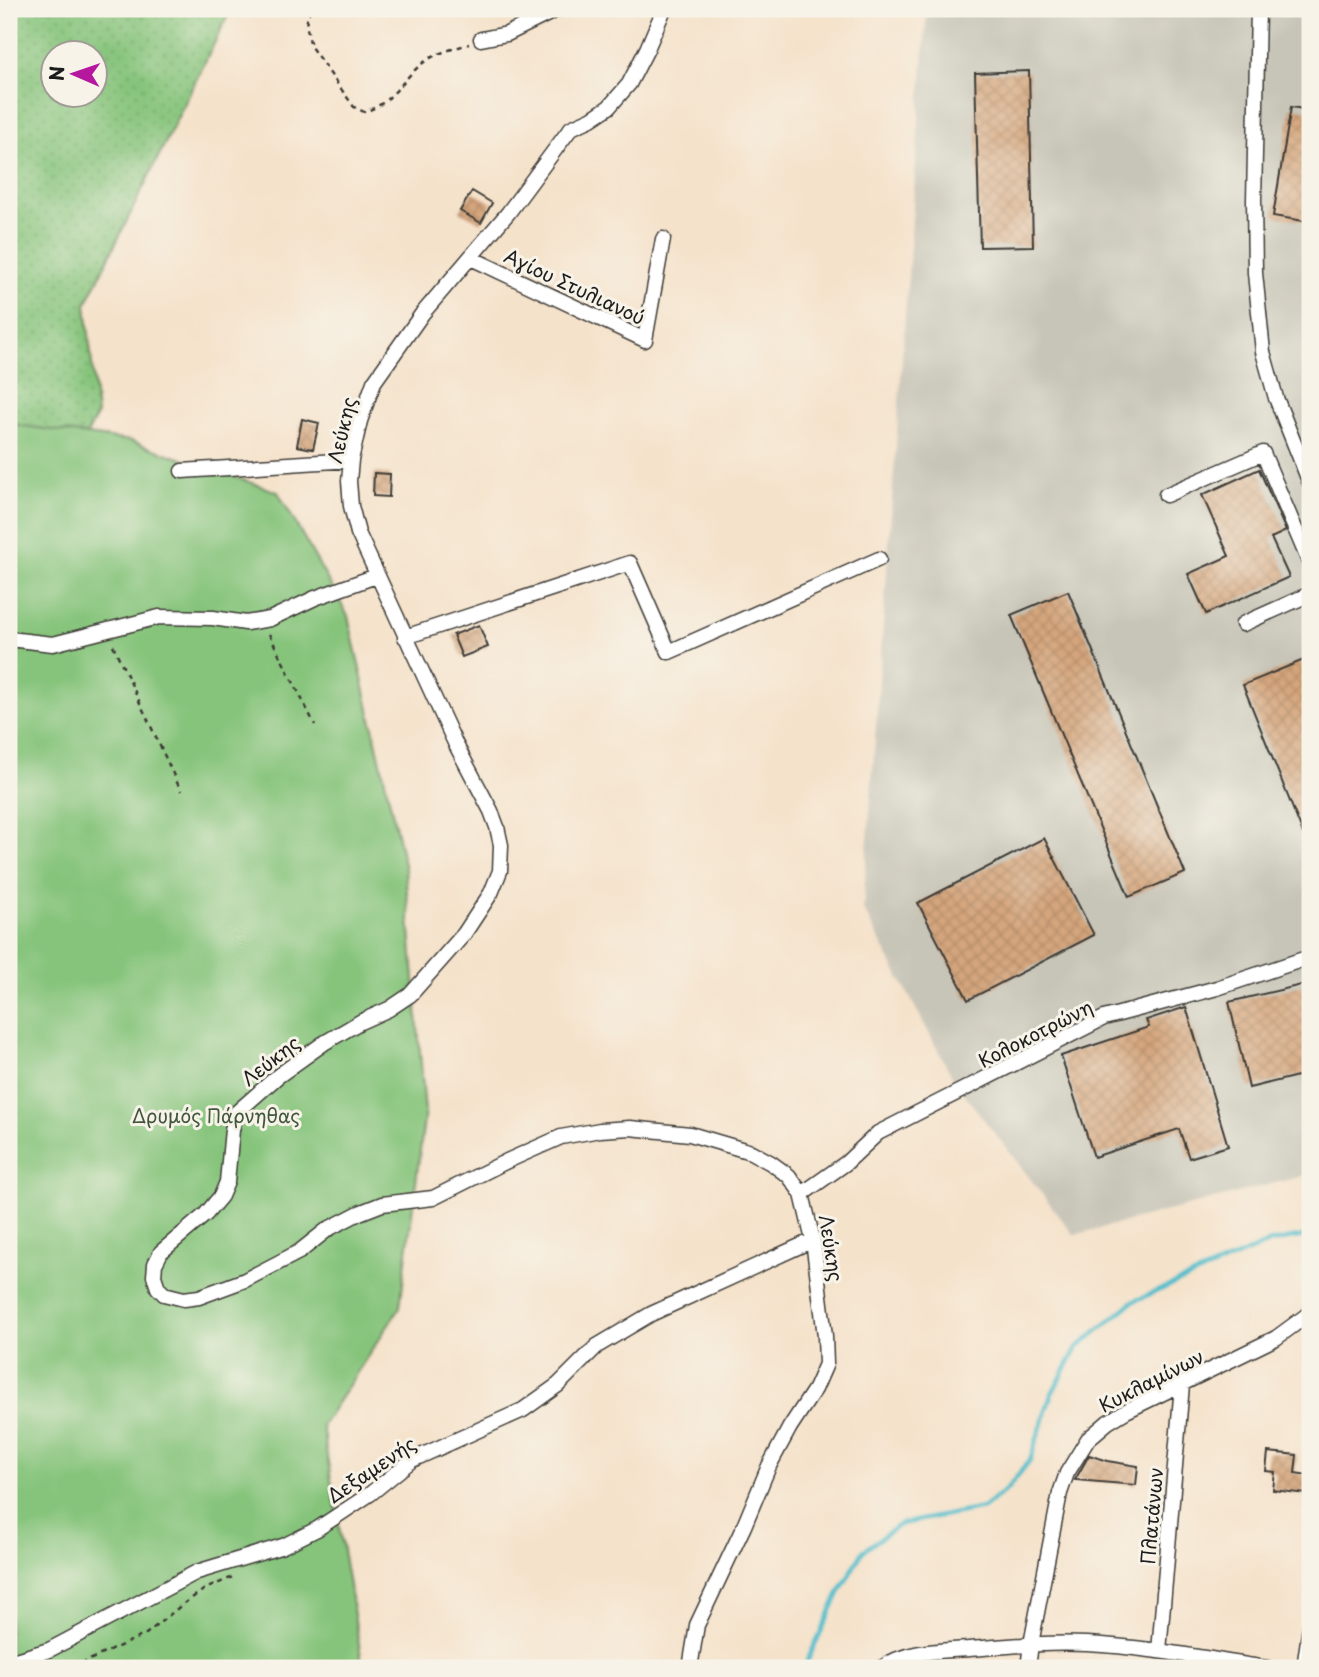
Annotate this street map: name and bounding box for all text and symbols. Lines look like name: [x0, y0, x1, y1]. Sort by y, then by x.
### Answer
north arrow: [38, 38, 108, 108]
text: N: [42, 65, 70, 81]
street label: Αγίου Στυλιανού: [500, 241, 650, 331]
street label: Λεύκης: [320, 394, 362, 466]
street label: Κολοκοτρώνη: [973, 992, 1097, 1074]
street label: Λεύκης: [235, 1028, 305, 1092]
park label: Δρυμός Πάρνηθας: [132, 1101, 300, 1129]
street label: Λεύκης: [813, 1213, 851, 1284]
street label: Κυκλαμίνων: [1094, 1341, 1208, 1419]
street label: Δεξαμενής: [321, 1429, 421, 1509]
street label: Πλατάνων: [1133, 1466, 1169, 1566]

